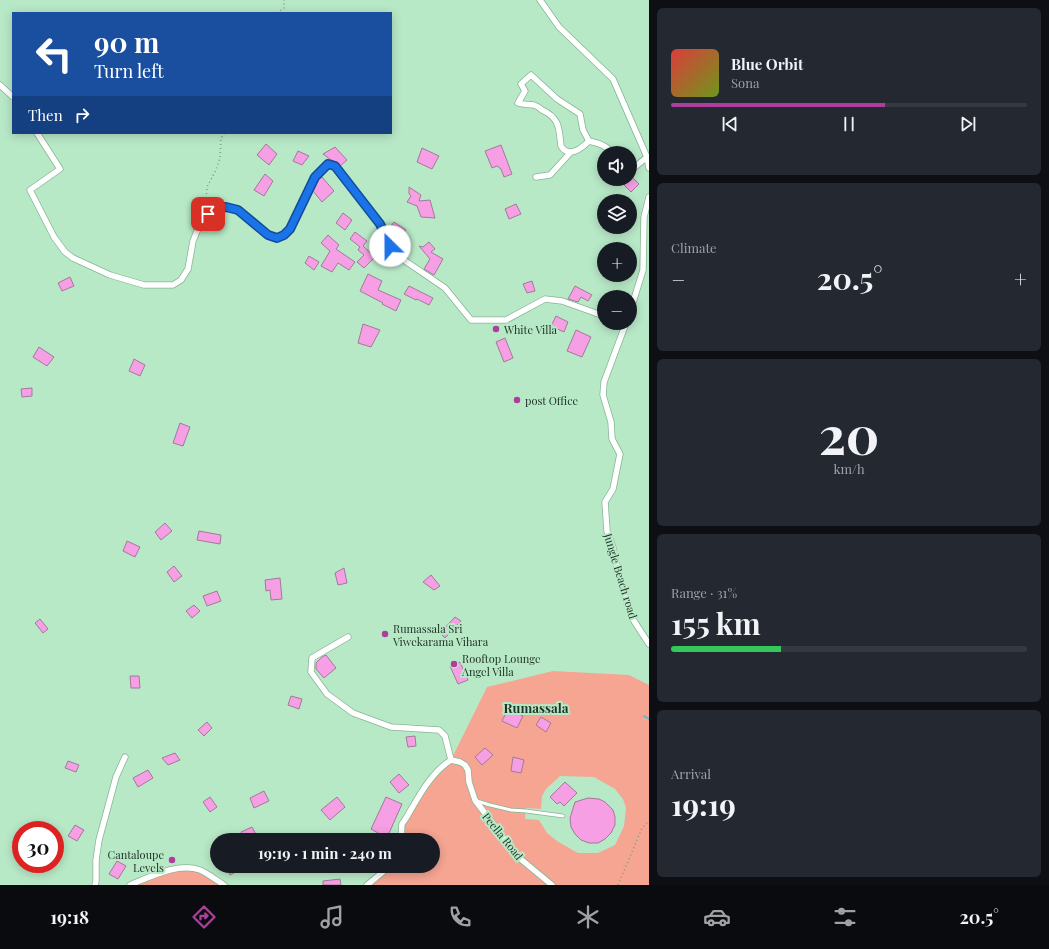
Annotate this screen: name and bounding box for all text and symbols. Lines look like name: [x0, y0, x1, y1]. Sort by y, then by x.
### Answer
text: 90 m: [94, 23, 159, 60]
icon: left: [28, 28, 80, 80]
text: Blue Orbit: [731, 54, 803, 74]
text: Turn left: [94, 59, 164, 83]
text: Sona: [731, 74, 759, 91]
icon: right: [71, 104, 93, 126]
text: Then: [28, 105, 63, 125]
icon: previous: [719, 113, 741, 135]
icon: pause: [838, 113, 860, 135]
icon: next: [957, 113, 979, 135]
map controls: [597, 146, 637, 330]
button: sound: [597, 146, 637, 186]
button: layers: [597, 194, 637, 234]
pin: [191, 197, 225, 231]
icon: arrive: [197, 203, 219, 225]
position arrow: [369, 225, 411, 267]
text: Climate: [671, 239, 717, 256]
button: +: [597, 242, 637, 282]
text: 20.5°: [817, 258, 883, 298]
text: −: [671, 264, 685, 294]
text: +: [1014, 264, 1027, 294]
button: −: [597, 290, 637, 330]
place label: White Villa: [503, 322, 558, 337]
marker: White Villa: [491, 324, 501, 334]
place label: post Office: [525, 393, 579, 408]
marker: post Office: [512, 395, 522, 405]
text: 20: [819, 399, 879, 468]
text: km/h: [833, 460, 865, 477]
street label: Jungle Beach road: [601, 531, 641, 621]
text: Range · 31%: [671, 584, 737, 601]
text: 155 km: [671, 603, 761, 643]
place label: Rumassala Sri Viwekarama Vihara: [392, 621, 489, 649]
marker: Rumassala Sri Viwekarama Vihara: [380, 629, 390, 639]
place label: Rooftop Lounge Angel Villa: [461, 651, 541, 679]
marker: Rooftop Lounge Angel Villa: [449, 659, 459, 669]
district label: Rumassala: [504, 699, 569, 716]
text: Arrival: [671, 765, 711, 782]
text: 19:19: [671, 784, 736, 824]
street label: Peella Road: [479, 809, 527, 863]
speed limit sign: 30: [12, 821, 64, 873]
text: 19:19 · 1 min · 240 m: [258, 843, 392, 863]
place label: Cantaloupe Levels: [108, 847, 164, 875]
marker: Cantaloupe Levels: [167, 855, 177, 865]
icon: directions: [190, 903, 218, 931]
icon: music: [318, 903, 346, 931]
icon: phone: [446, 903, 474, 931]
icon: climate: [574, 903, 602, 931]
icon: car: [703, 903, 731, 931]
icon: filters: [831, 903, 859, 931]
text: 19:18: [50, 905, 89, 929]
text: 20.5°: [959, 905, 999, 929]

